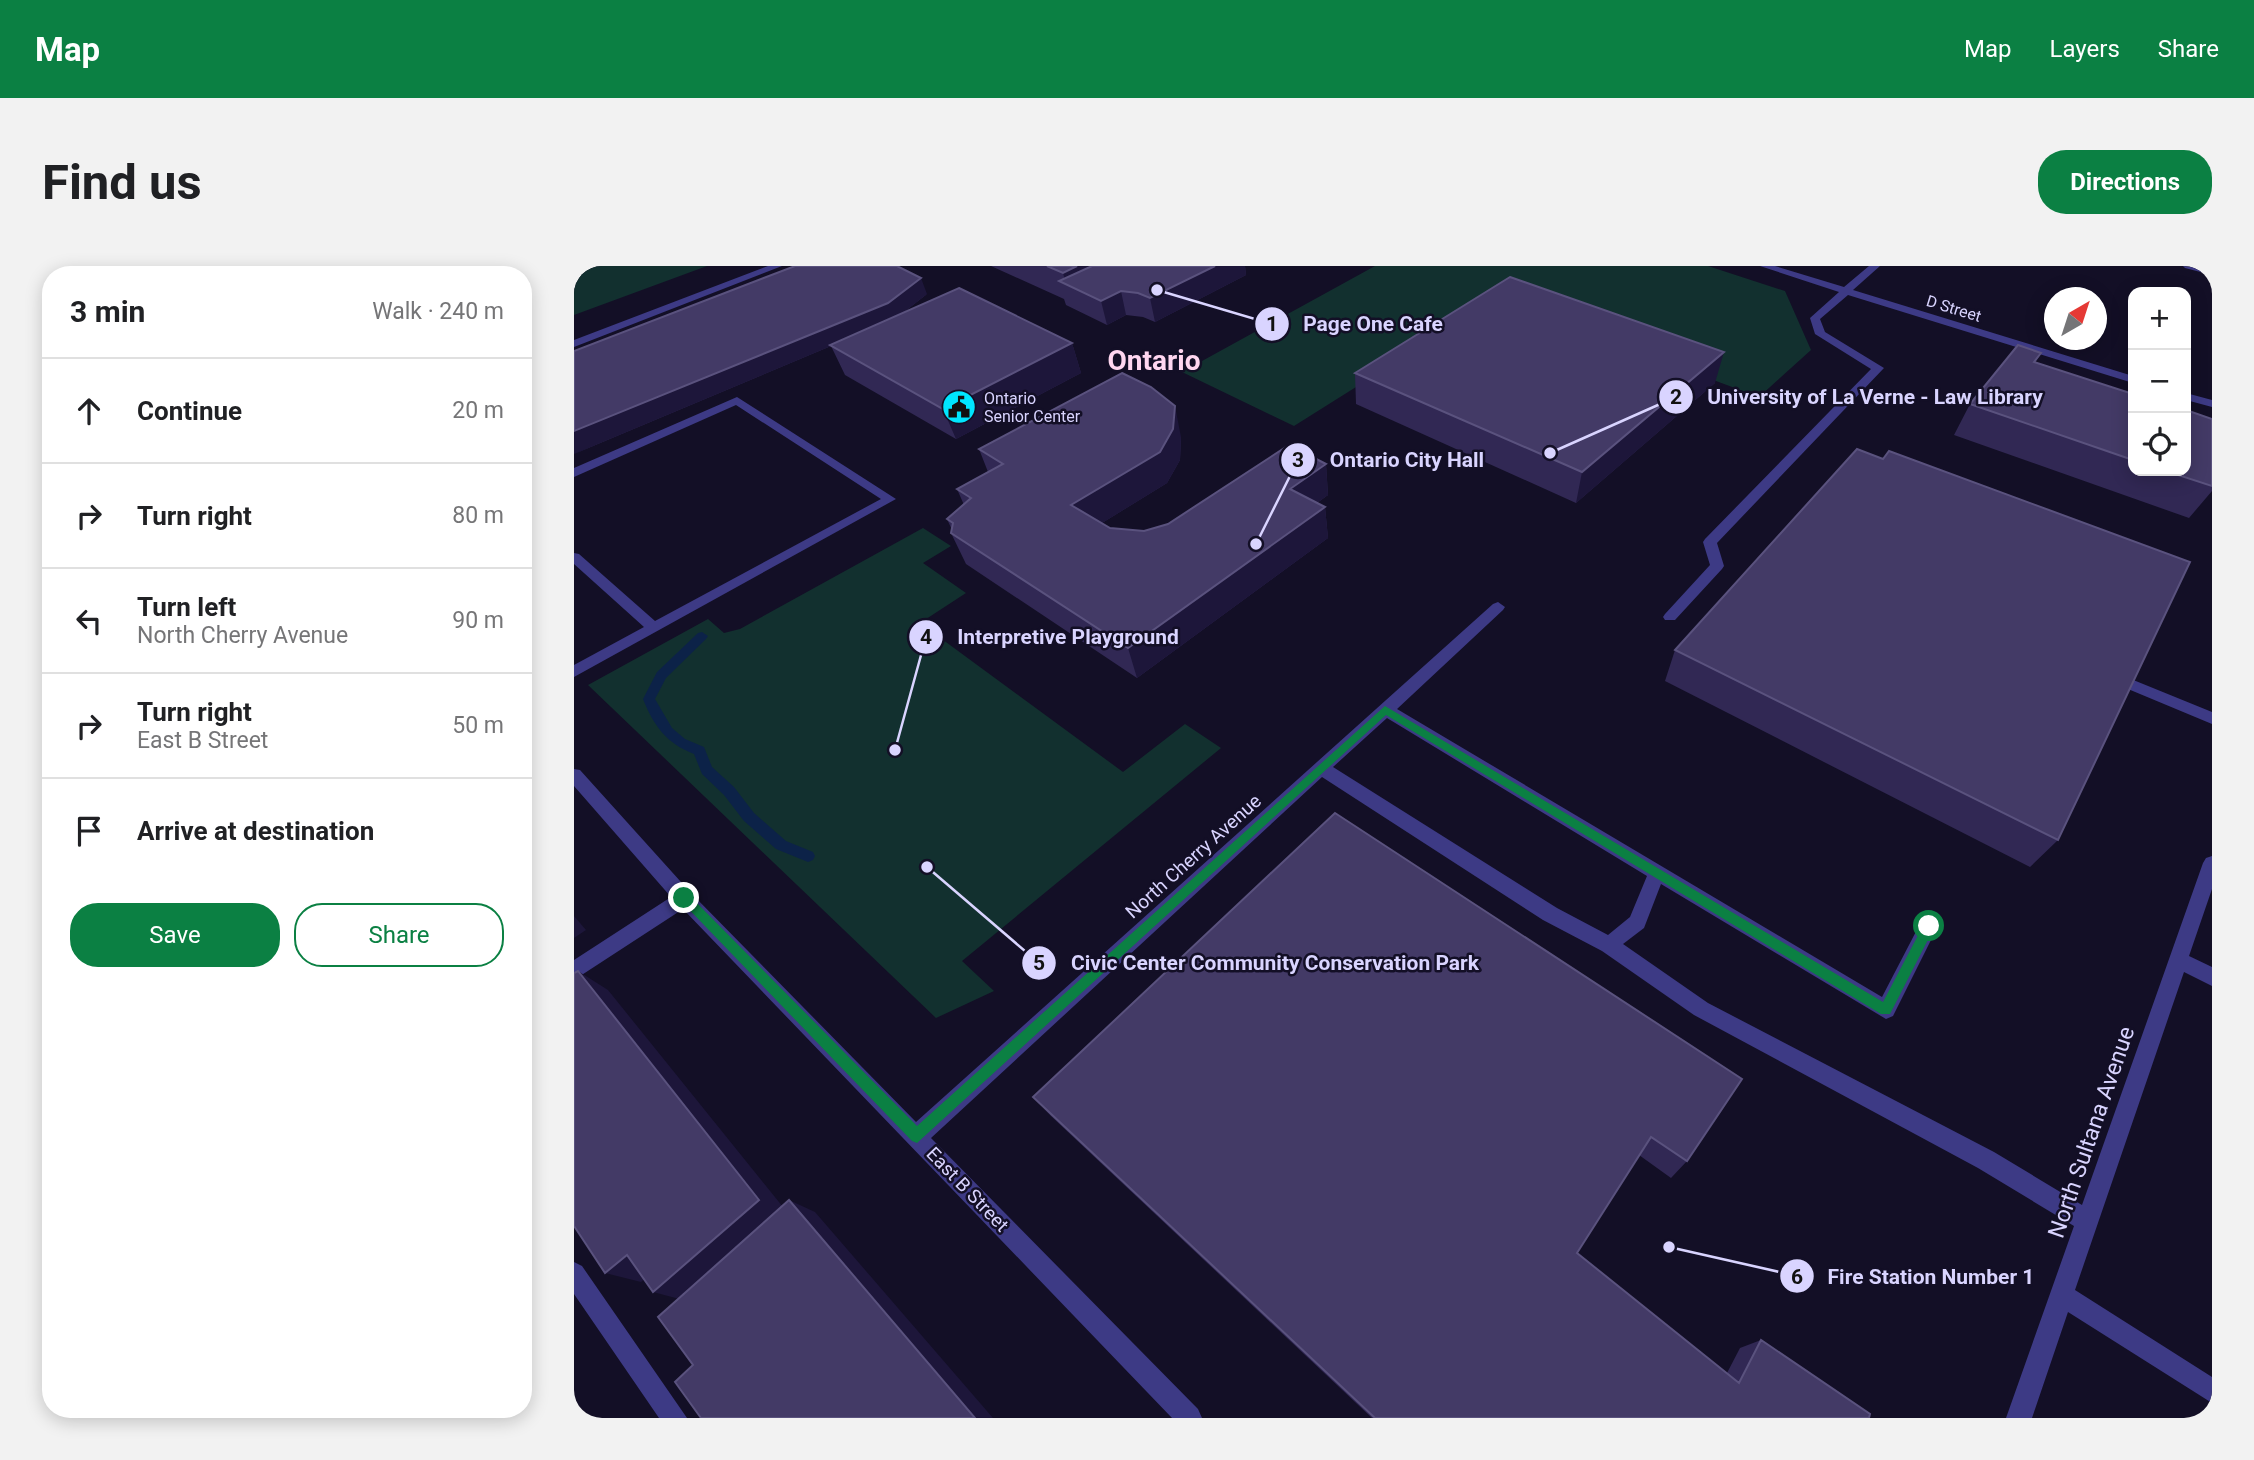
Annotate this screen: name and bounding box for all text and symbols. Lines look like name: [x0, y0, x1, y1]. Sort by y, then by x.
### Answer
text: Map: [35, 30, 100, 69]
text: Map: [1964, 35, 2012, 63]
text: Layers: [2050, 35, 2120, 63]
text: Share: [2158, 35, 2219, 63]
button: Directions: [2038, 150, 2212, 214]
text: Find us: [42, 154, 202, 211]
north arrow: [2044, 287, 2107, 350]
map controls: [2128, 287, 2191, 476]
button: +: [2128, 287, 2191, 350]
street label: D Street: [1924, 291, 1984, 326]
text: 3 min: [70, 294, 145, 329]
text: Walk · 240 m: [372, 298, 504, 325]
callout: Page One Cafe: [1254, 303, 1457, 345]
text: 1: [1266, 312, 1278, 336]
text: Page One Cafe: [1303, 312, 1443, 336]
district label: Ontario: [1108, 344, 1200, 377]
button: −: [2128, 350, 2191, 413]
callout: University of La Verne - Law Library: [1658, 376, 2057, 418]
text: 2: [1670, 385, 1682, 409]
text: University of La Verne - Law Library: [1707, 385, 2043, 409]
public building icon: Ontario Senior Center: [940, 388, 978, 426]
place label: Ontario Senior Center: [984, 389, 1081, 426]
icon: ahead: [70, 392, 108, 430]
text: Continue: [137, 396, 242, 426]
text: 20 m: [452, 397, 504, 424]
button: locate: [2128, 413, 2191, 476]
callout: Ontario City Hall: [1281, 439, 1498, 481]
text: 3: [1292, 448, 1304, 472]
text: Ontario City Hall: [1330, 448, 1484, 472]
icon: right: [70, 497, 108, 535]
text: Turn right: [137, 501, 252, 531]
text: 80 m: [452, 502, 504, 529]
text: Turn left: [137, 592, 236, 622]
icon: left: [70, 602, 108, 640]
text: 90 m: [452, 607, 504, 634]
callout: Interpretive Playground: [909, 616, 1193, 658]
text: North Cherry Avenue: [137, 622, 348, 649]
text: 4: [920, 625, 932, 649]
text: Interpretive Playground: [957, 625, 1179, 649]
text: Turn right: [137, 697, 252, 727]
icon: right: [70, 707, 108, 745]
text: 50 m: [452, 712, 504, 739]
text: East B Street: [137, 727, 268, 754]
street label: North Cherry Avenue: [1121, 789, 1266, 923]
icon: arrive: [70, 812, 108, 850]
text: Arrive at destination: [137, 816, 374, 846]
route end: [668, 882, 699, 913]
button: Save: [70, 903, 280, 967]
button: Share: [294, 903, 504, 967]
route start: [1913, 910, 1944, 941]
callout: Civic Center Community Conservation Park: [1022, 942, 1493, 984]
text: 5: [1033, 951, 1045, 975]
text: Civic Center Community Conservation Park: [1071, 951, 1480, 975]
street label: North Sultana Avenue: [2043, 1023, 2140, 1241]
street label: East B Street: [922, 1142, 1014, 1236]
callout: Fire Station Number 1: [1779, 1255, 2049, 1297]
text: 6: [1791, 1265, 1803, 1289]
text: Fire Station Number 1: [1828, 1265, 2034, 1289]

